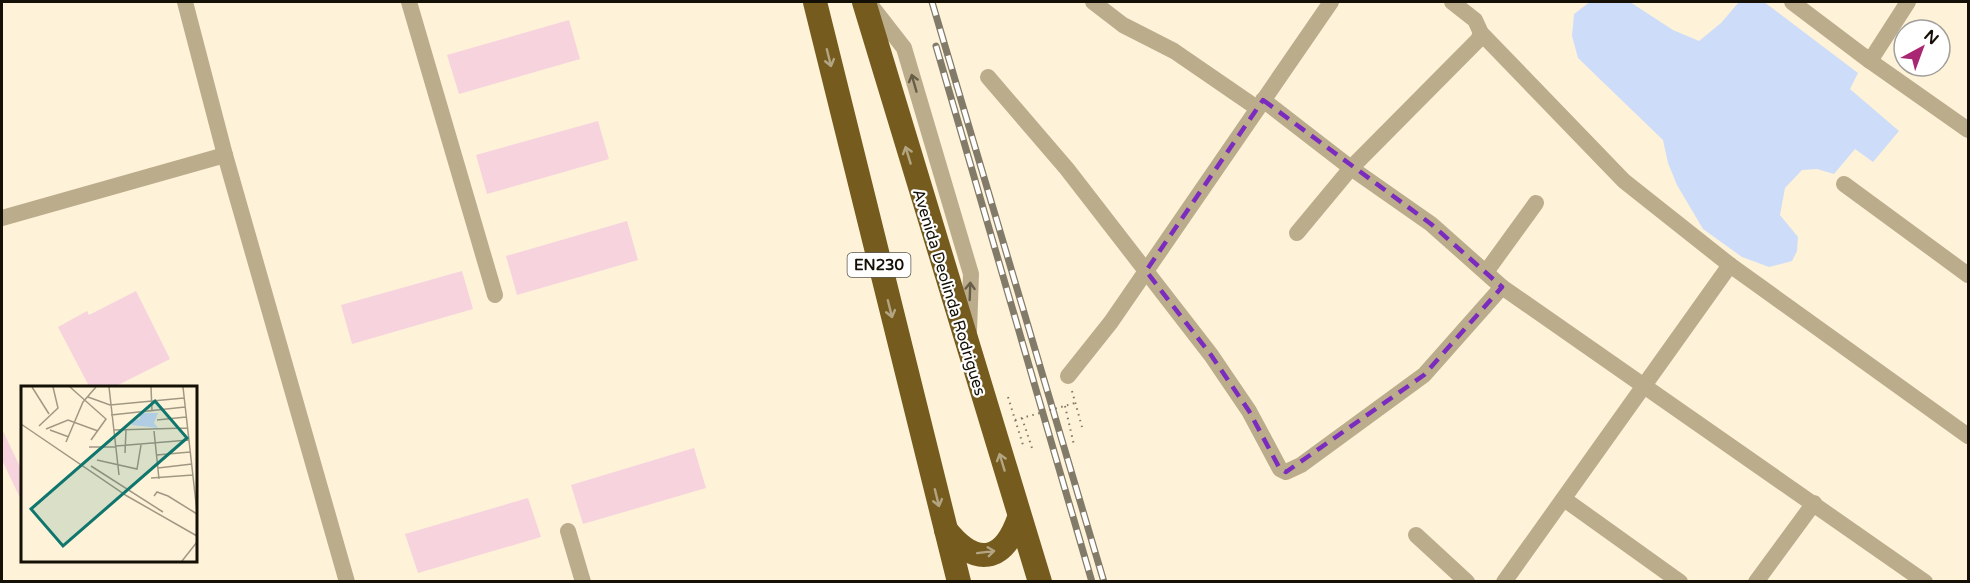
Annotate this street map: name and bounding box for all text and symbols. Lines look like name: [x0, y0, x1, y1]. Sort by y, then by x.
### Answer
north arrow: [1892, 18, 1952, 78]
text: N: [1920, 26, 1943, 49]
one-way arrow: [823, 49, 835, 68]
one-way arrow: [908, 74, 919, 93]
one-way arrow: [902, 146, 913, 165]
street label: Avenida Deolinda Rodrigues: [908, 187, 990, 398]
road number: EN230: [848, 253, 910, 277]
one-way arrow: [964, 282, 976, 302]
one-way arrow: [885, 299, 897, 318]
inset map: [21, 386, 196, 562]
one-way arrow: [996, 453, 1007, 472]
one-way arrow: [931, 488, 943, 507]
one-way arrow: [976, 547, 995, 558]

